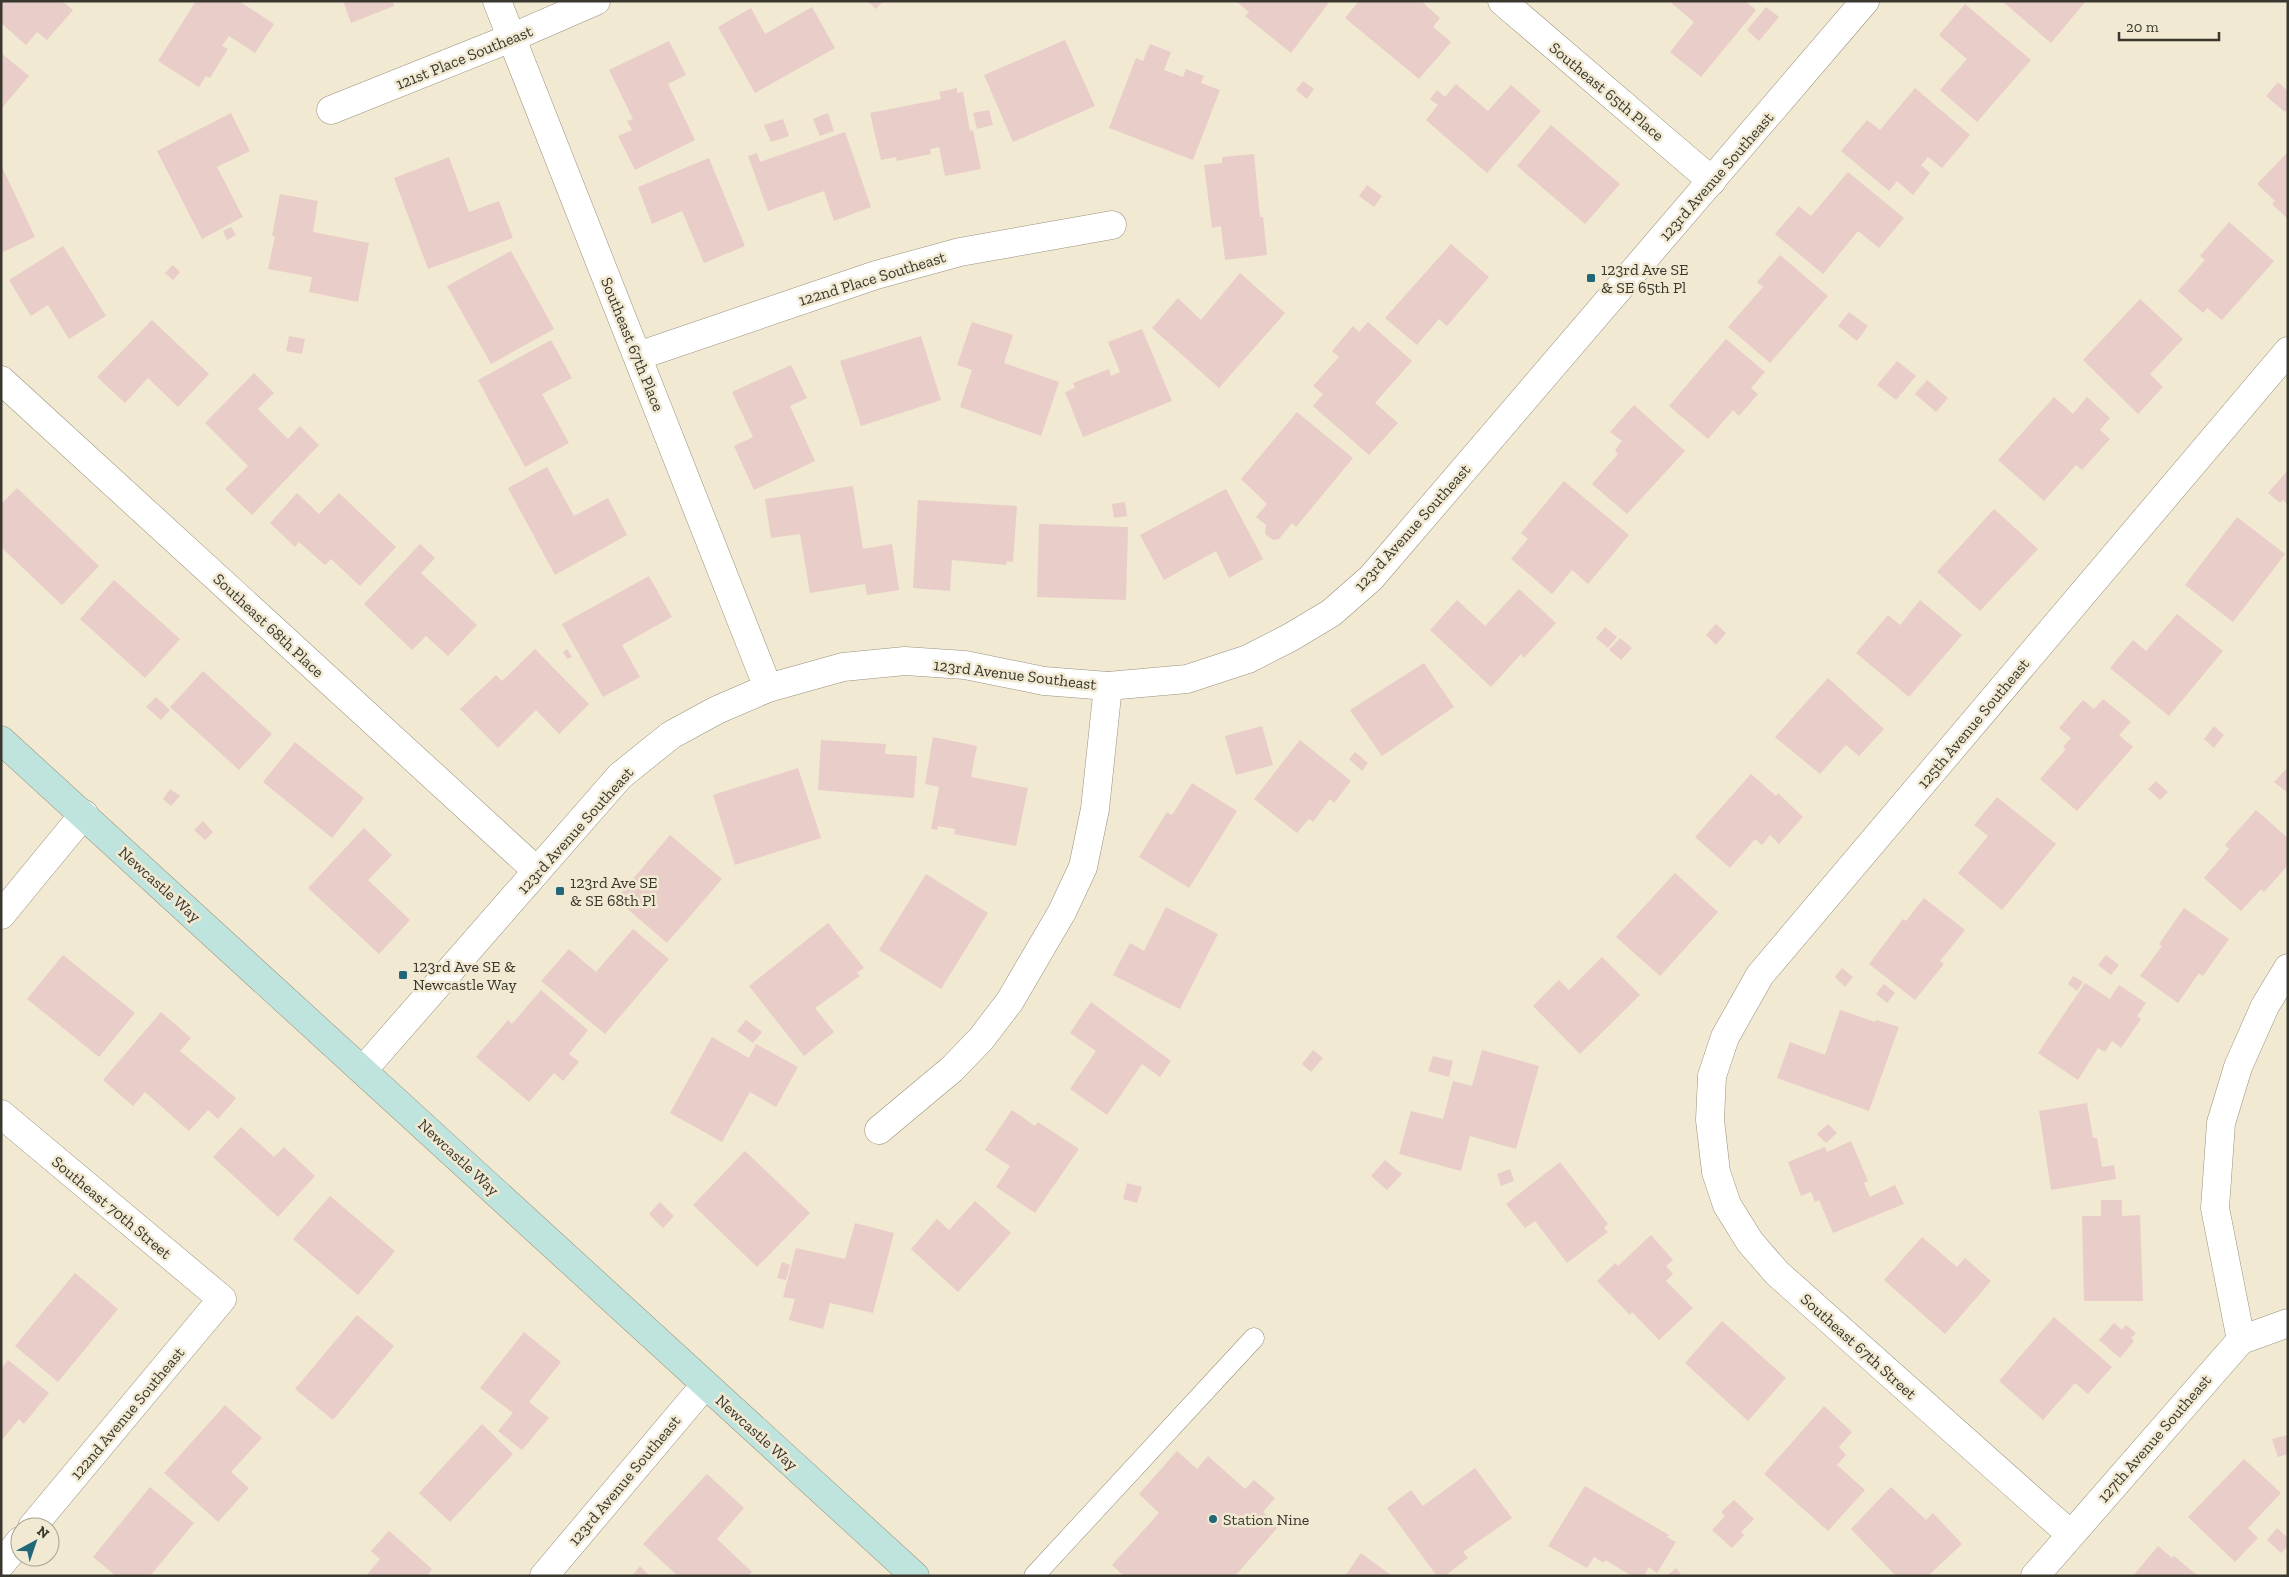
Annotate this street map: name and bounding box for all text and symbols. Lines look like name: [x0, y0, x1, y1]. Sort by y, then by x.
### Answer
scale bar: [2119, 10, 2219, 42]
text: 20 m: [2126, 18, 2159, 36]
street label: 121st Place Southeast: [393, 21, 535, 94]
street label: Southeast 65th Place: [1546, 38, 1668, 145]
street label: 123rd Avenue Southeast: [1655, 108, 1777, 244]
street label: 122nd Place Southeast: [796, 247, 948, 310]
place label: 123rd Ave SE & SE 65th Pl: [1601, 260, 1688, 297]
marker: 123rd Ave SE & SE 65th Pl: [1585, 272, 1597, 284]
street label: Southeast 67th Place: [597, 274, 668, 414]
street label: 123rd Avenue Southeast: [1350, 460, 1474, 595]
street label: Southeast 68th Place: [210, 569, 328, 681]
street label: 123rd Avenue Southeast: [932, 655, 1098, 694]
street label: 125th Avenue Southeast: [1914, 655, 2033, 792]
street label: 123rd Avenue Southeast: [513, 763, 637, 898]
street label: Newcastle Way: [115, 843, 205, 927]
place label: 123rd Ave SE & SE 68th Pl: [570, 873, 657, 910]
marker: 123rd Ave SE & SE 68th Pl: [554, 885, 566, 897]
place label: 123rd Ave SE & Newcastle Way: [413, 957, 517, 994]
marker: 123rd Ave SE & Newcastle Way: [397, 969, 409, 981]
street label: Newcastle Way: [414, 1115, 504, 1200]
street label: Southeast 70th Street: [48, 1152, 175, 1263]
street label: Southeast 67th Street: [1797, 1289, 1920, 1403]
street label: 122nd Avenue Southeast: [66, 1343, 188, 1483]
street label: 127th Avenue Southeast: [2094, 1371, 2215, 1506]
street label: Newcastle Way: [712, 1391, 802, 1475]
street label: 123rd Avenue Southeast: [564, 1411, 684, 1549]
place label: Station Nine: [1223, 1510, 1309, 1529]
marker: Station Nine: [1207, 1513, 1219, 1525]
north arrow: [10, 1517, 60, 1567]
text: N: [33, 1522, 53, 1543]

